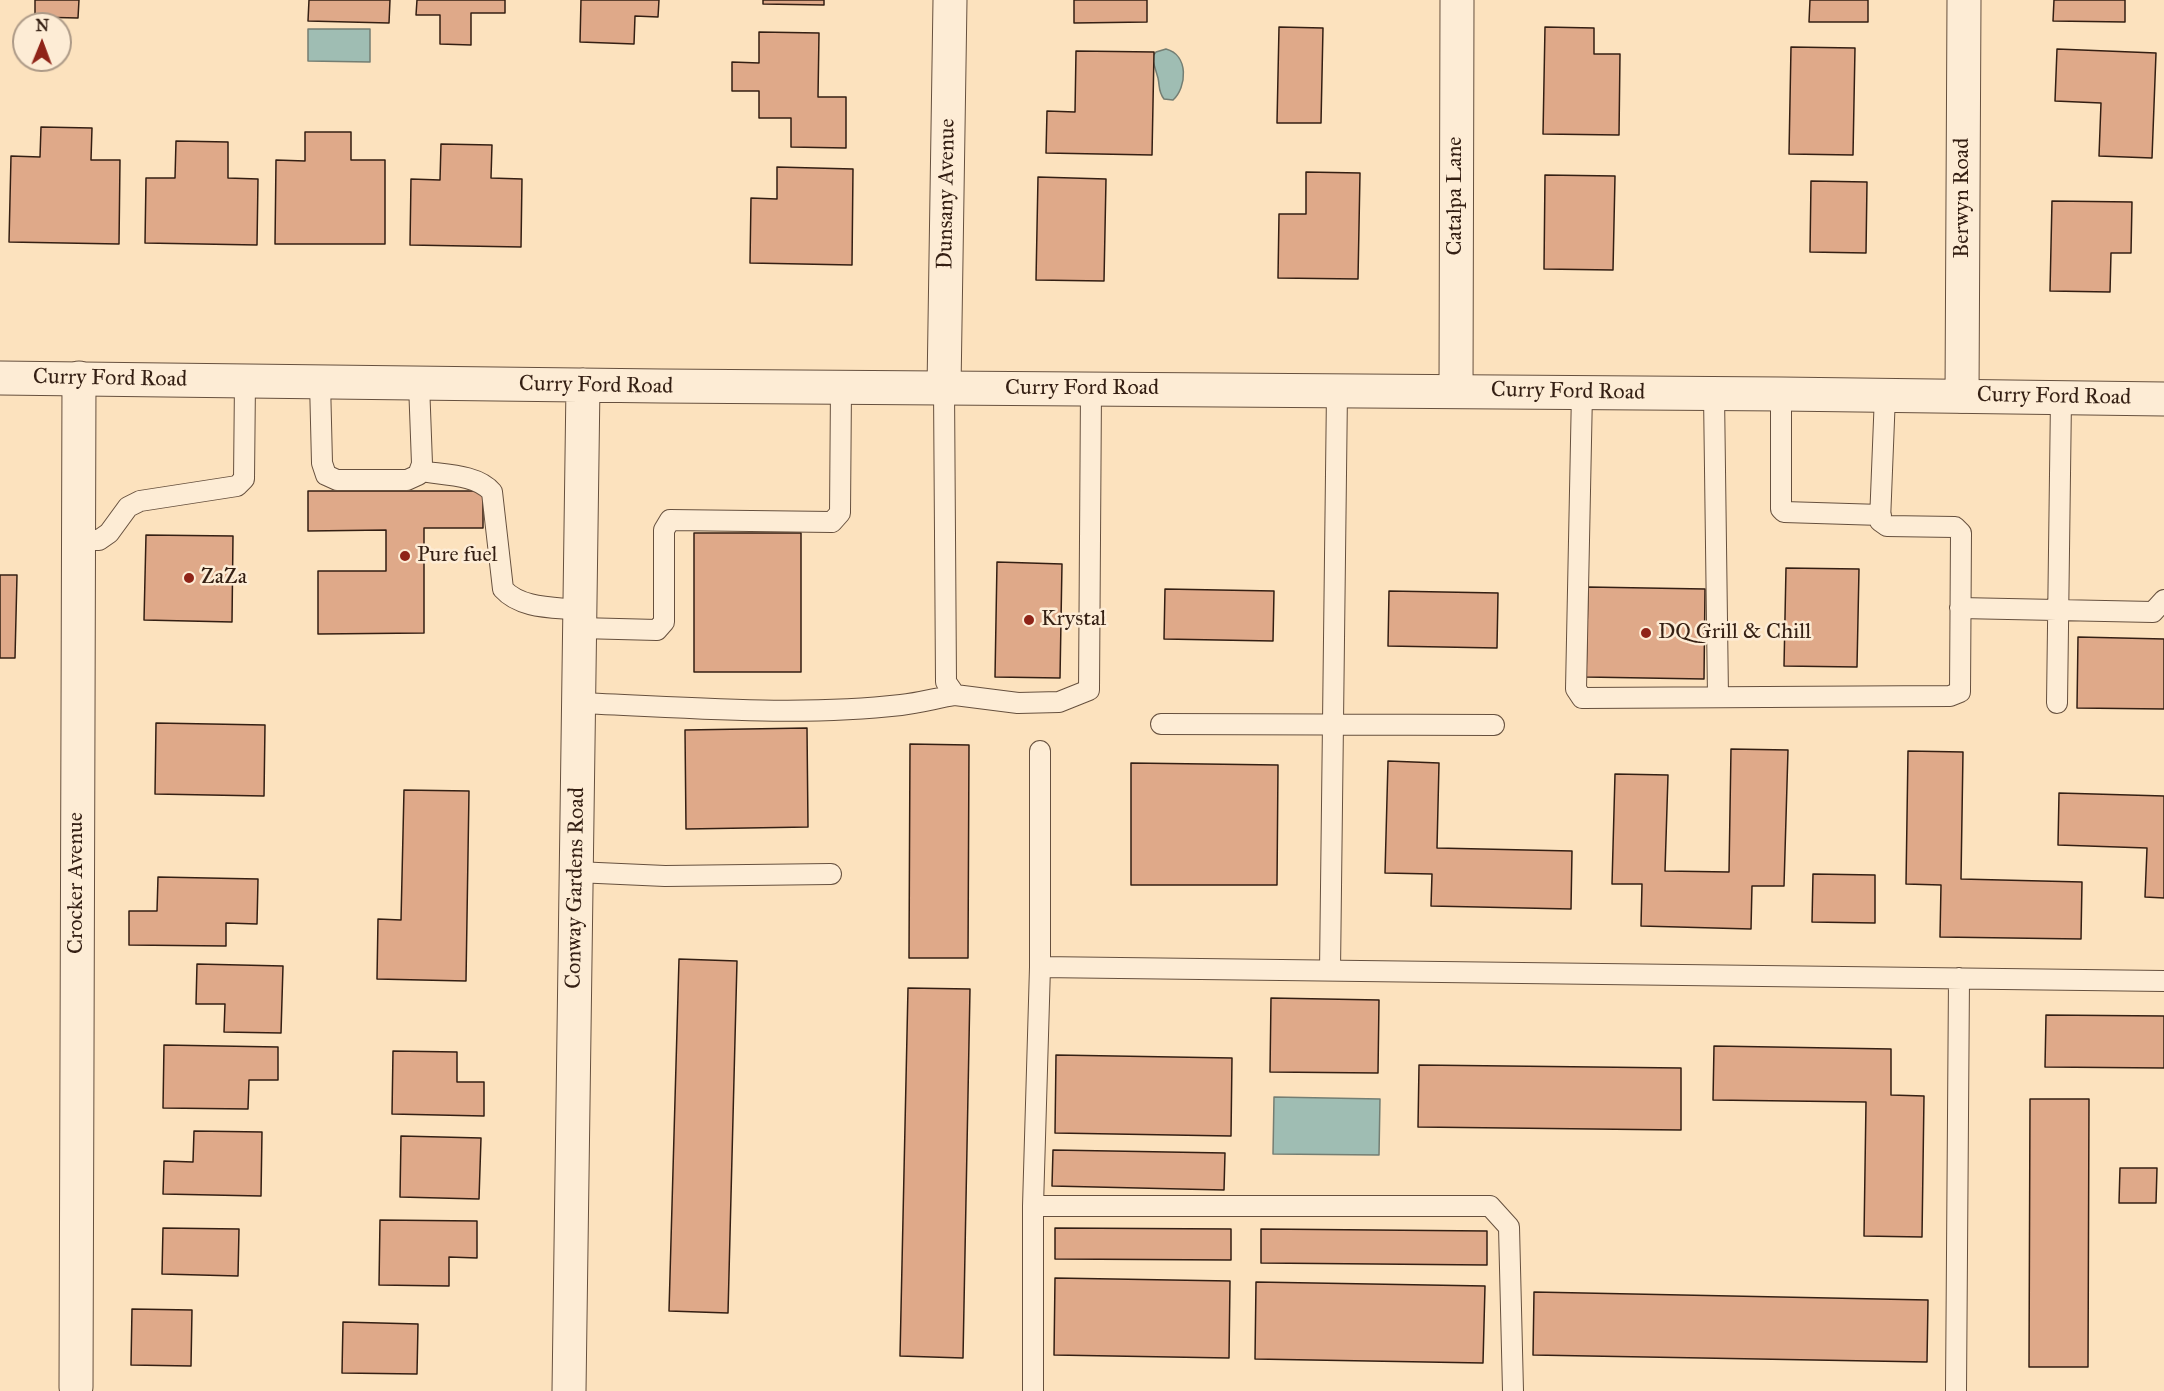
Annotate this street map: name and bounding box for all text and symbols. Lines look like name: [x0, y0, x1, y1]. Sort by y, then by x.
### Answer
north arrow: [12, 12, 72, 72]
text: N: [35, 16, 49, 35]
street label: Dunsany Avenue: [932, 118, 962, 270]
street label: Catalpa Lane: [1443, 137, 1469, 255]
street label: Berwyn Road: [1950, 138, 1976, 258]
street label: Curry Ford Road: [33, 364, 187, 394]
street label: Curry Ford Road: [519, 371, 673, 401]
street label: Curry Ford Road: [1005, 376, 1159, 402]
street label: Curry Ford Road: [1491, 377, 1645, 407]
street label: Curry Ford Road: [1977, 382, 2131, 412]
place label: Pure fuel: [417, 543, 498, 569]
marker: Pure fuel: [398, 549, 412, 563]
place label: ZaZa: [201, 565, 247, 591]
marker: ZaZa: [182, 571, 196, 585]
place label: Krystal: [1041, 607, 1106, 633]
marker: Krystal: [1022, 613, 1036, 627]
place label: DQ Grill & Chill: [1658, 620, 1811, 646]
marker: DQ Grill & Chill: [1639, 626, 1653, 640]
street label: Conway Gardens Road: [561, 787, 591, 989]
street label: Crocker Avenue: [64, 812, 90, 954]

